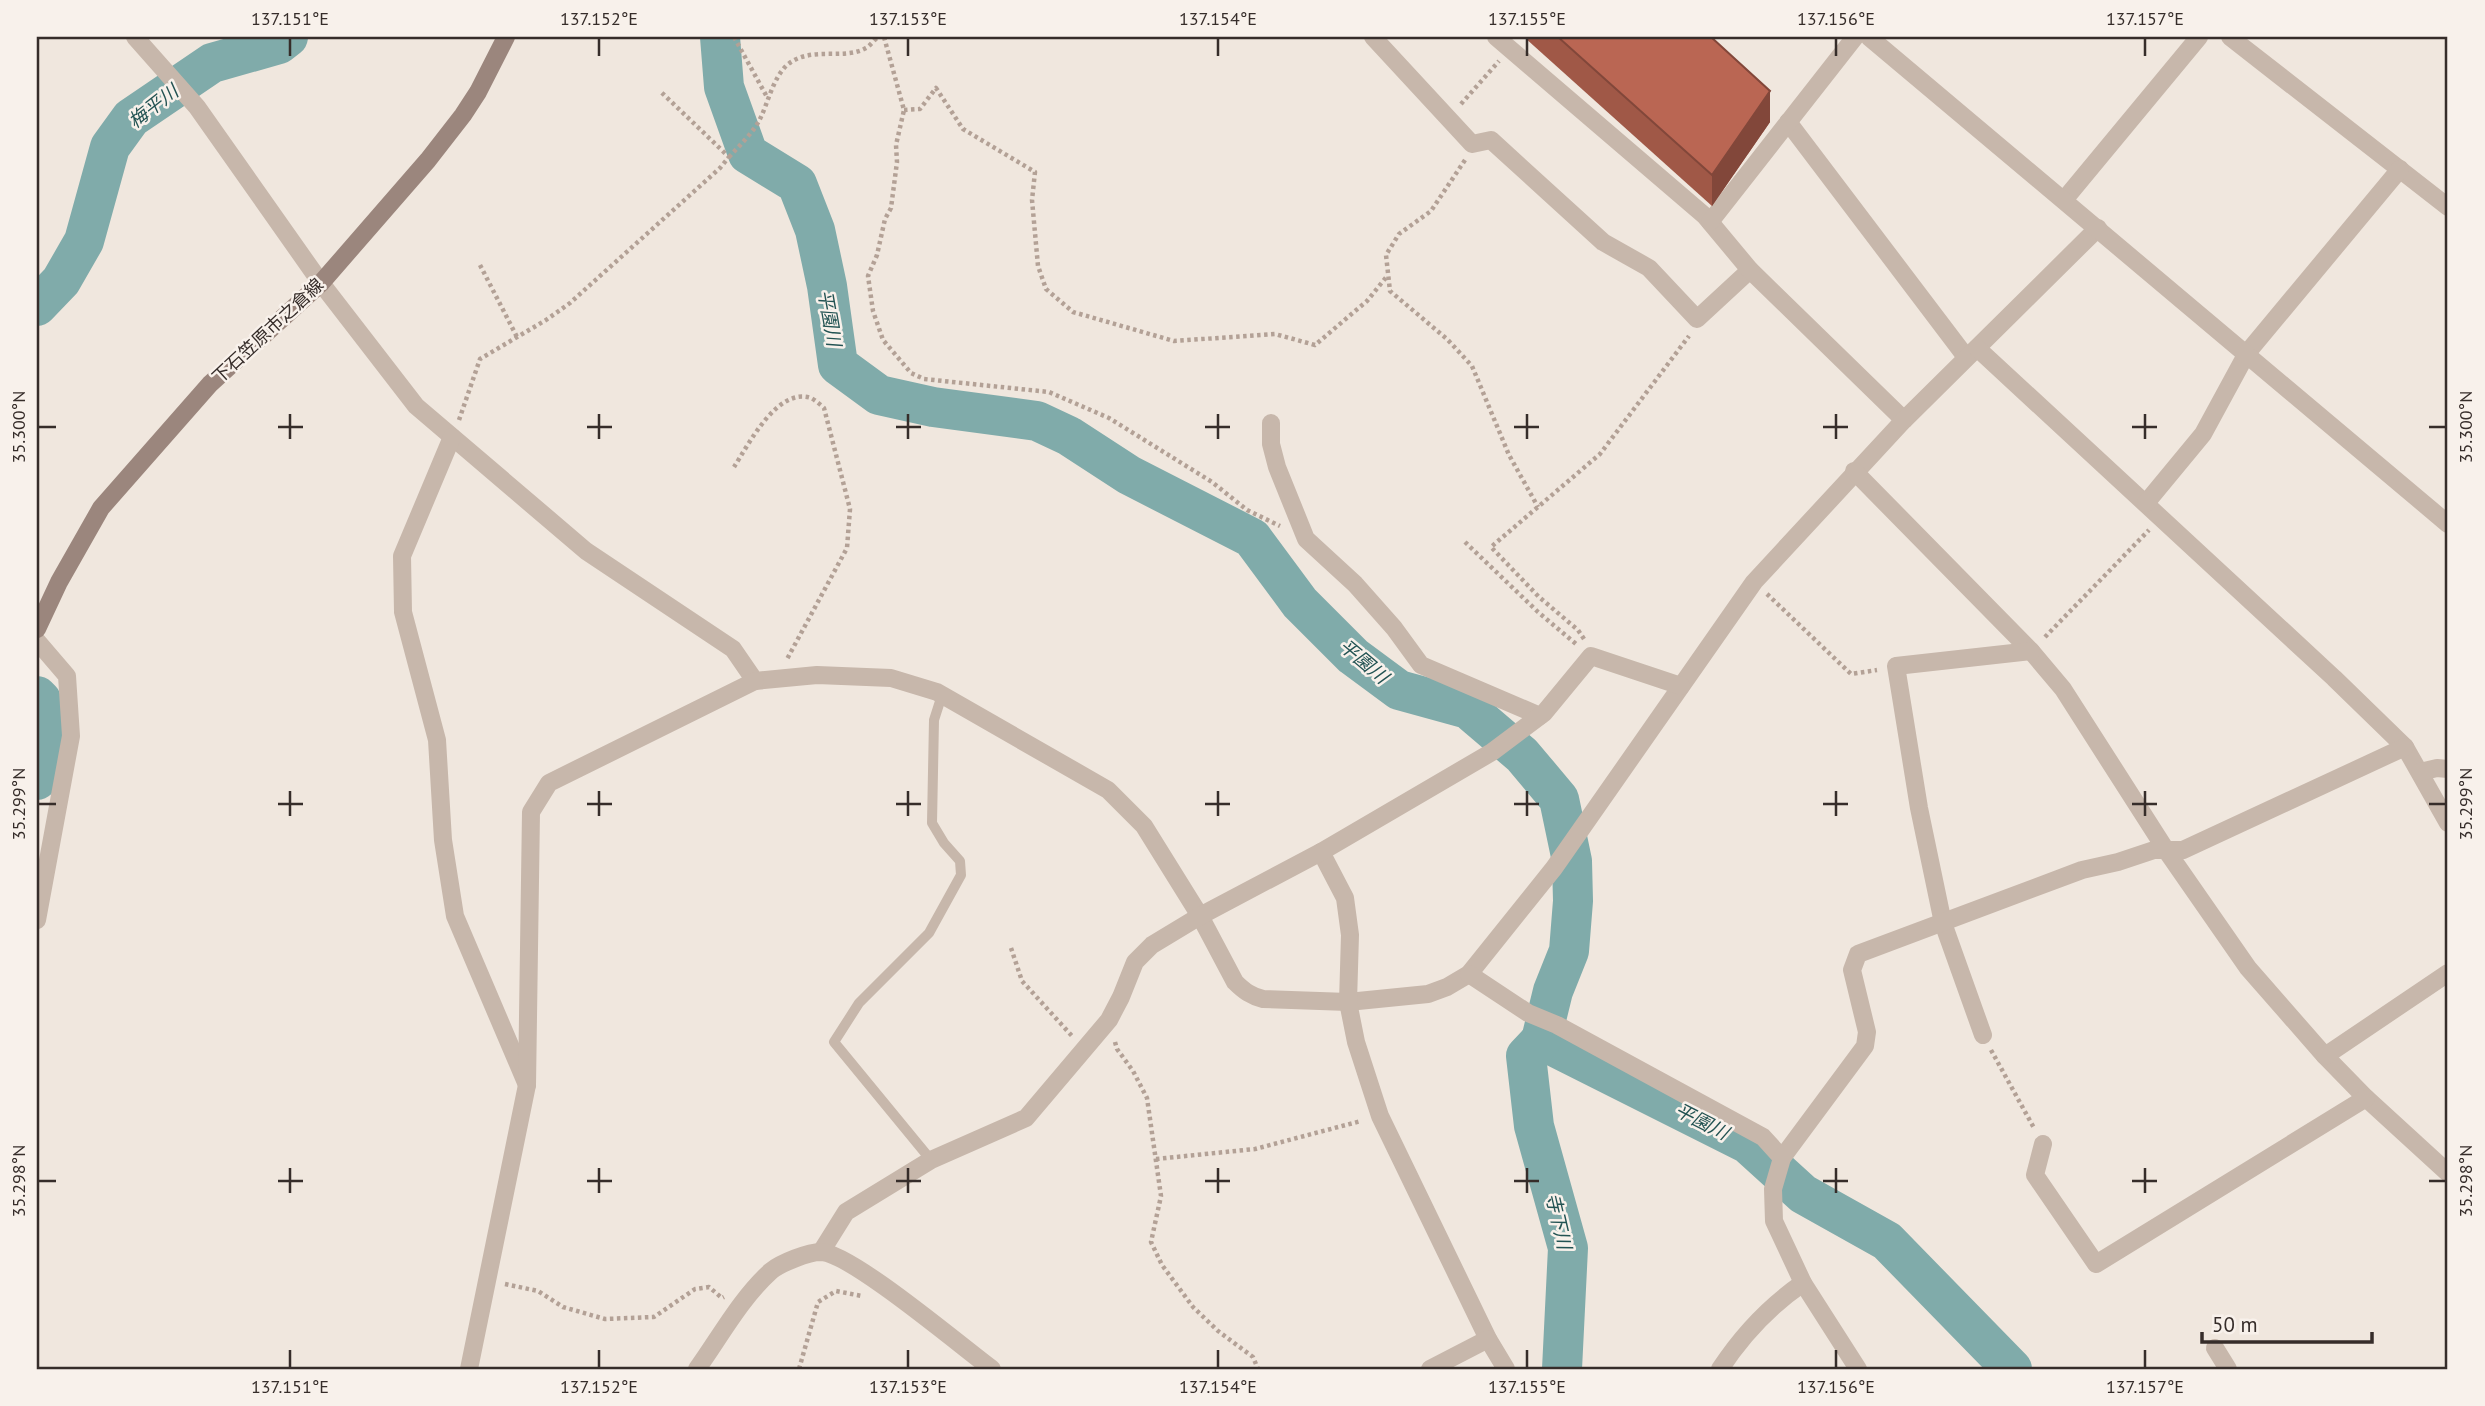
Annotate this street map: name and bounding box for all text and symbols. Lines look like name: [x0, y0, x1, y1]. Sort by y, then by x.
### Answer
text: 137.151°E: [251, 7, 329, 30]
text: 137.152°E: [560, 7, 638, 30]
text: 137.153°E: [869, 7, 947, 30]
text: 137.154°E: [1179, 7, 1257, 30]
text: 137.155°E: [1488, 7, 1566, 30]
text: 137.156°E: [1797, 7, 1875, 30]
text: 137.157°E: [2106, 7, 2184, 30]
water label: 梅平川: [123, 78, 184, 133]
street label: 下石笠原市之倉線: [207, 273, 328, 388]
water label: 平園川: [813, 288, 847, 350]
text: 35.300°N: [7, 391, 30, 463]
text: 35.300°N: [2454, 391, 2477, 463]
water label: 平園川: [1334, 633, 1395, 690]
text: 35.299°N: [7, 768, 30, 840]
text: 35.299°N: [2454, 768, 2477, 840]
water label: 平園川: [1671, 1097, 1735, 1146]
text: 35.298°N: [7, 1145, 30, 1217]
text: 35.298°N: [2454, 1145, 2477, 1217]
water label: 寺下川: [1541, 1191, 1578, 1253]
scale bar: [2202, 1301, 2371, 1345]
text: 50 m: [2212, 1311, 2258, 1338]
text: 137.151°E: [251, 1375, 329, 1398]
text: 137.152°E: [560, 1375, 638, 1398]
text: 137.153°E: [869, 1375, 947, 1398]
text: 137.154°E: [1179, 1375, 1257, 1398]
text: 137.155°E: [1488, 1375, 1566, 1398]
text: 137.156°E: [1797, 1375, 1875, 1398]
text: 137.157°E: [2106, 1375, 2184, 1398]

